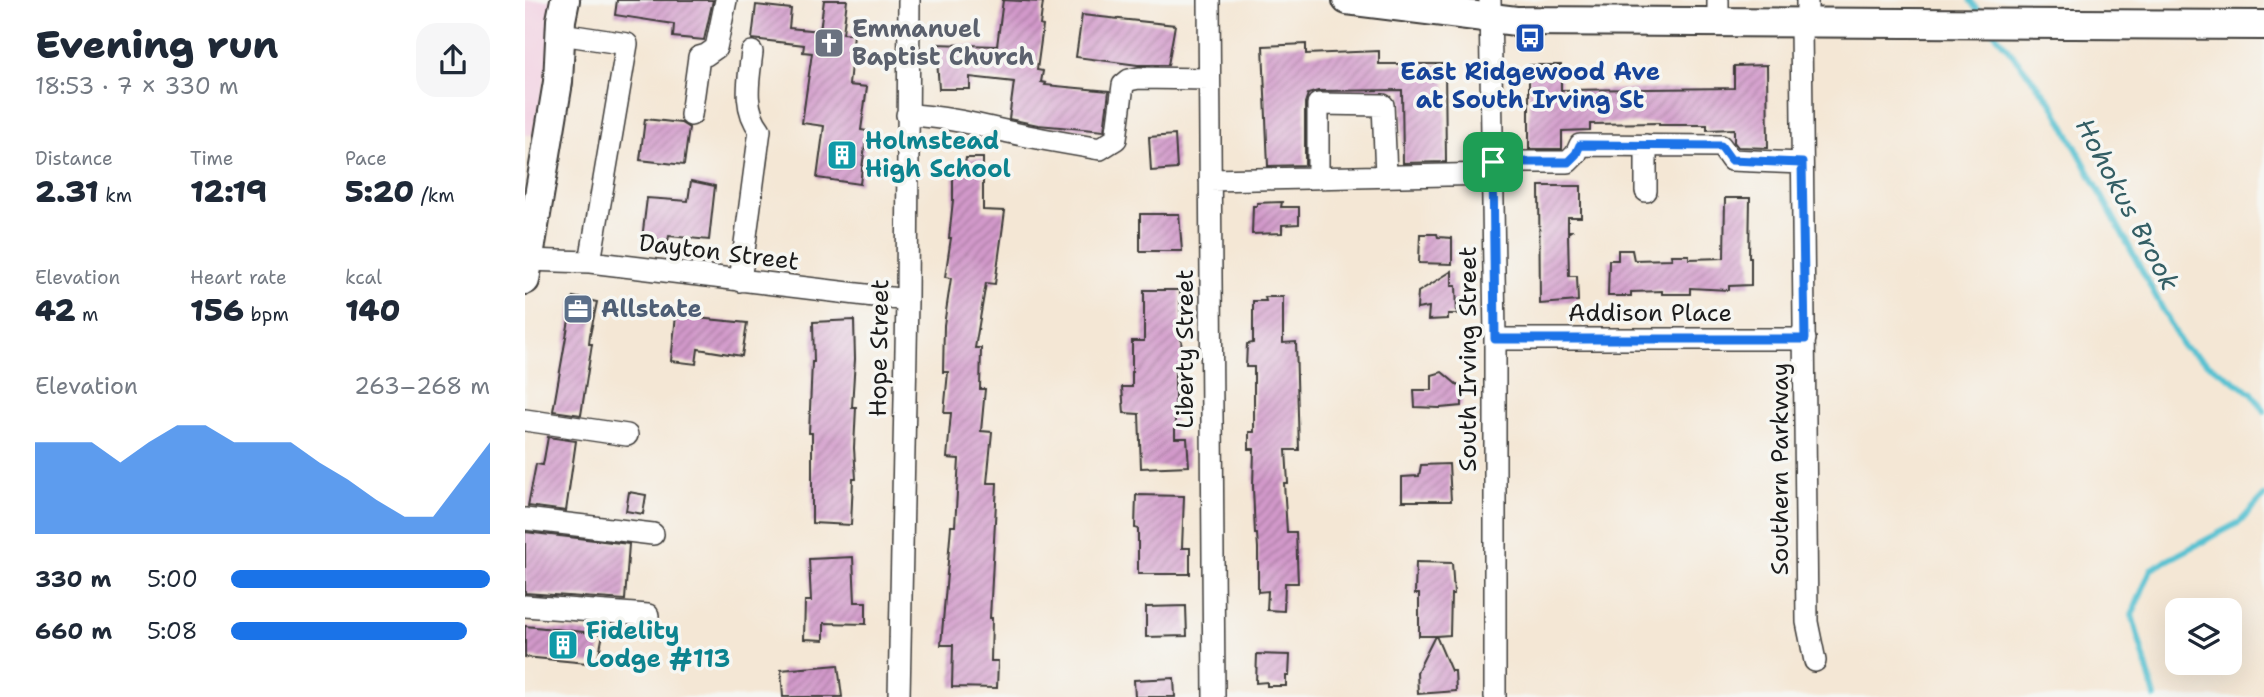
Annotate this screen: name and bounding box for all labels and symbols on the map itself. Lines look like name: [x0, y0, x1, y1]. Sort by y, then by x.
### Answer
place label: Emmanuel Baptist Church: [852, 13, 1034, 73]
bus stop icon: East Ridgewood Ave at South Irving St: [1513, 21, 1547, 55]
church icon: Emmanuel Baptist Church: [812, 26, 846, 60]
place label: East Ridgewood Ave at South Irving St: [1400, 56, 1660, 116]
water label: Hohokus Brook: [2068, 112, 2188, 296]
place label: Holmstead High School: [865, 125, 1011, 185]
pin: [1463, 132, 1523, 192]
building icon: Holmstead High School: [825, 138, 859, 172]
street label: Dayton Street: [637, 226, 801, 278]
street label: South Irving Street: [1452, 246, 1484, 472]
street label: Liberty Street: [1169, 269, 1201, 429]
street label: Hope Street: [862, 279, 896, 417]
office icon: Allstate: [561, 292, 595, 326]
place label: Allstate: [601, 293, 702, 325]
street label: Addison Place: [1568, 297, 1732, 329]
street label: Southern Parkway: [1764, 363, 1796, 575]
place label: Fidelity Lodge #113: [586, 615, 730, 675]
building icon: Fidelity Lodge #113: [546, 628, 580, 662]

